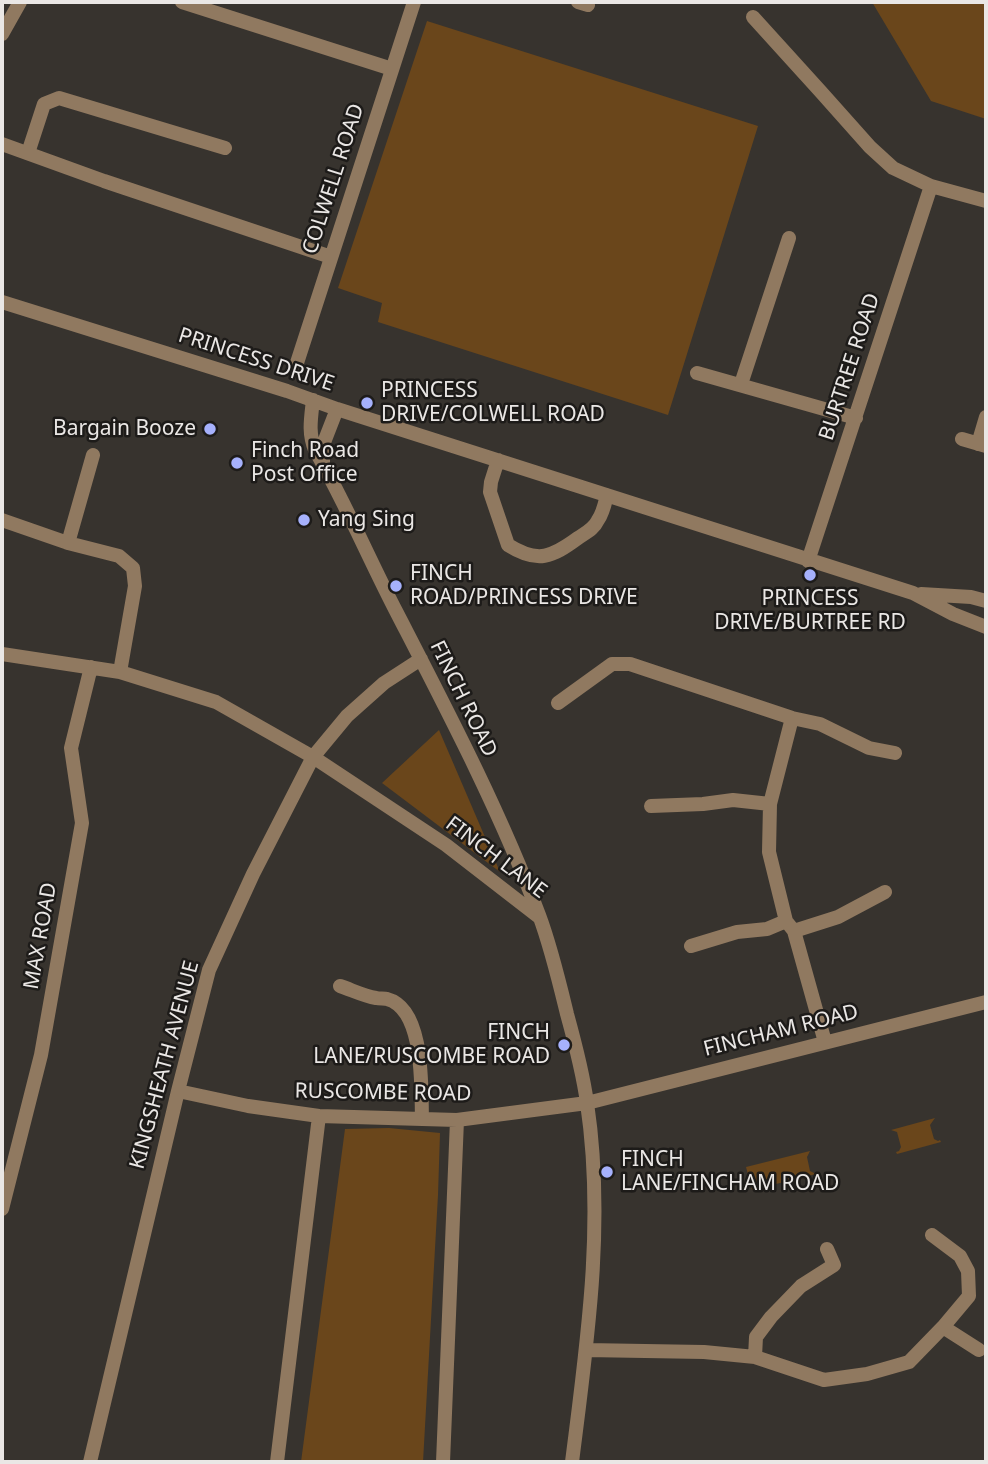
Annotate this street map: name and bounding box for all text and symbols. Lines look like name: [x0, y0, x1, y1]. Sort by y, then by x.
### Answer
street label: COLWELL ROAD: [298, 101, 370, 257]
street label: BURTREE ROAD: [814, 290, 886, 444]
street label: PRINCESS DRIVE: [175, 323, 337, 397]
place label: PRINCESS DRIVE/COLWELL ROAD: [381, 378, 605, 428]
marker: PRINCESS DRIVE/COLWELL ROAD: [359, 395, 375, 411]
place label: Bargain Booze: [53, 416, 196, 442]
marker: Bargain Booze: [202, 421, 218, 437]
place label: Finch Road Post Office: [251, 438, 359, 488]
marker: Finch Road Post Office: [229, 455, 245, 471]
place label: Yang Sing: [318, 507, 415, 533]
marker: Yang Sing: [296, 512, 312, 528]
place label: FINCH ROAD/PRINCESS DRIVE: [410, 561, 638, 611]
marker: PRINCESS DRIVE/BURTREE RD: [802, 567, 818, 583]
marker: FINCH ROAD/PRINCESS DRIVE: [388, 578, 404, 594]
place label: PRINCESS DRIVE/BURTREE RD: [714, 586, 906, 636]
street label: FINCH ROAD: [424, 637, 502, 761]
street label: FINCH LANE: [440, 812, 552, 904]
street label: MAX ROAD: [19, 881, 63, 991]
street label: KINGSHEATH AVENUE: [125, 958, 205, 1172]
street label: FINCHAM ROAD: [701, 1000, 861, 1062]
place label: FINCH LANE/RUSCOMBE ROAD: [313, 1020, 550, 1070]
marker: FINCH LANE/RUSCOMBE ROAD: [556, 1037, 572, 1053]
street label: RUSCOMBE ROAD: [294, 1079, 472, 1107]
place label: FINCH LANE/FINCHAM ROAD: [621, 1147, 839, 1197]
marker: FINCH LANE/FINCHAM ROAD: [599, 1164, 615, 1180]

